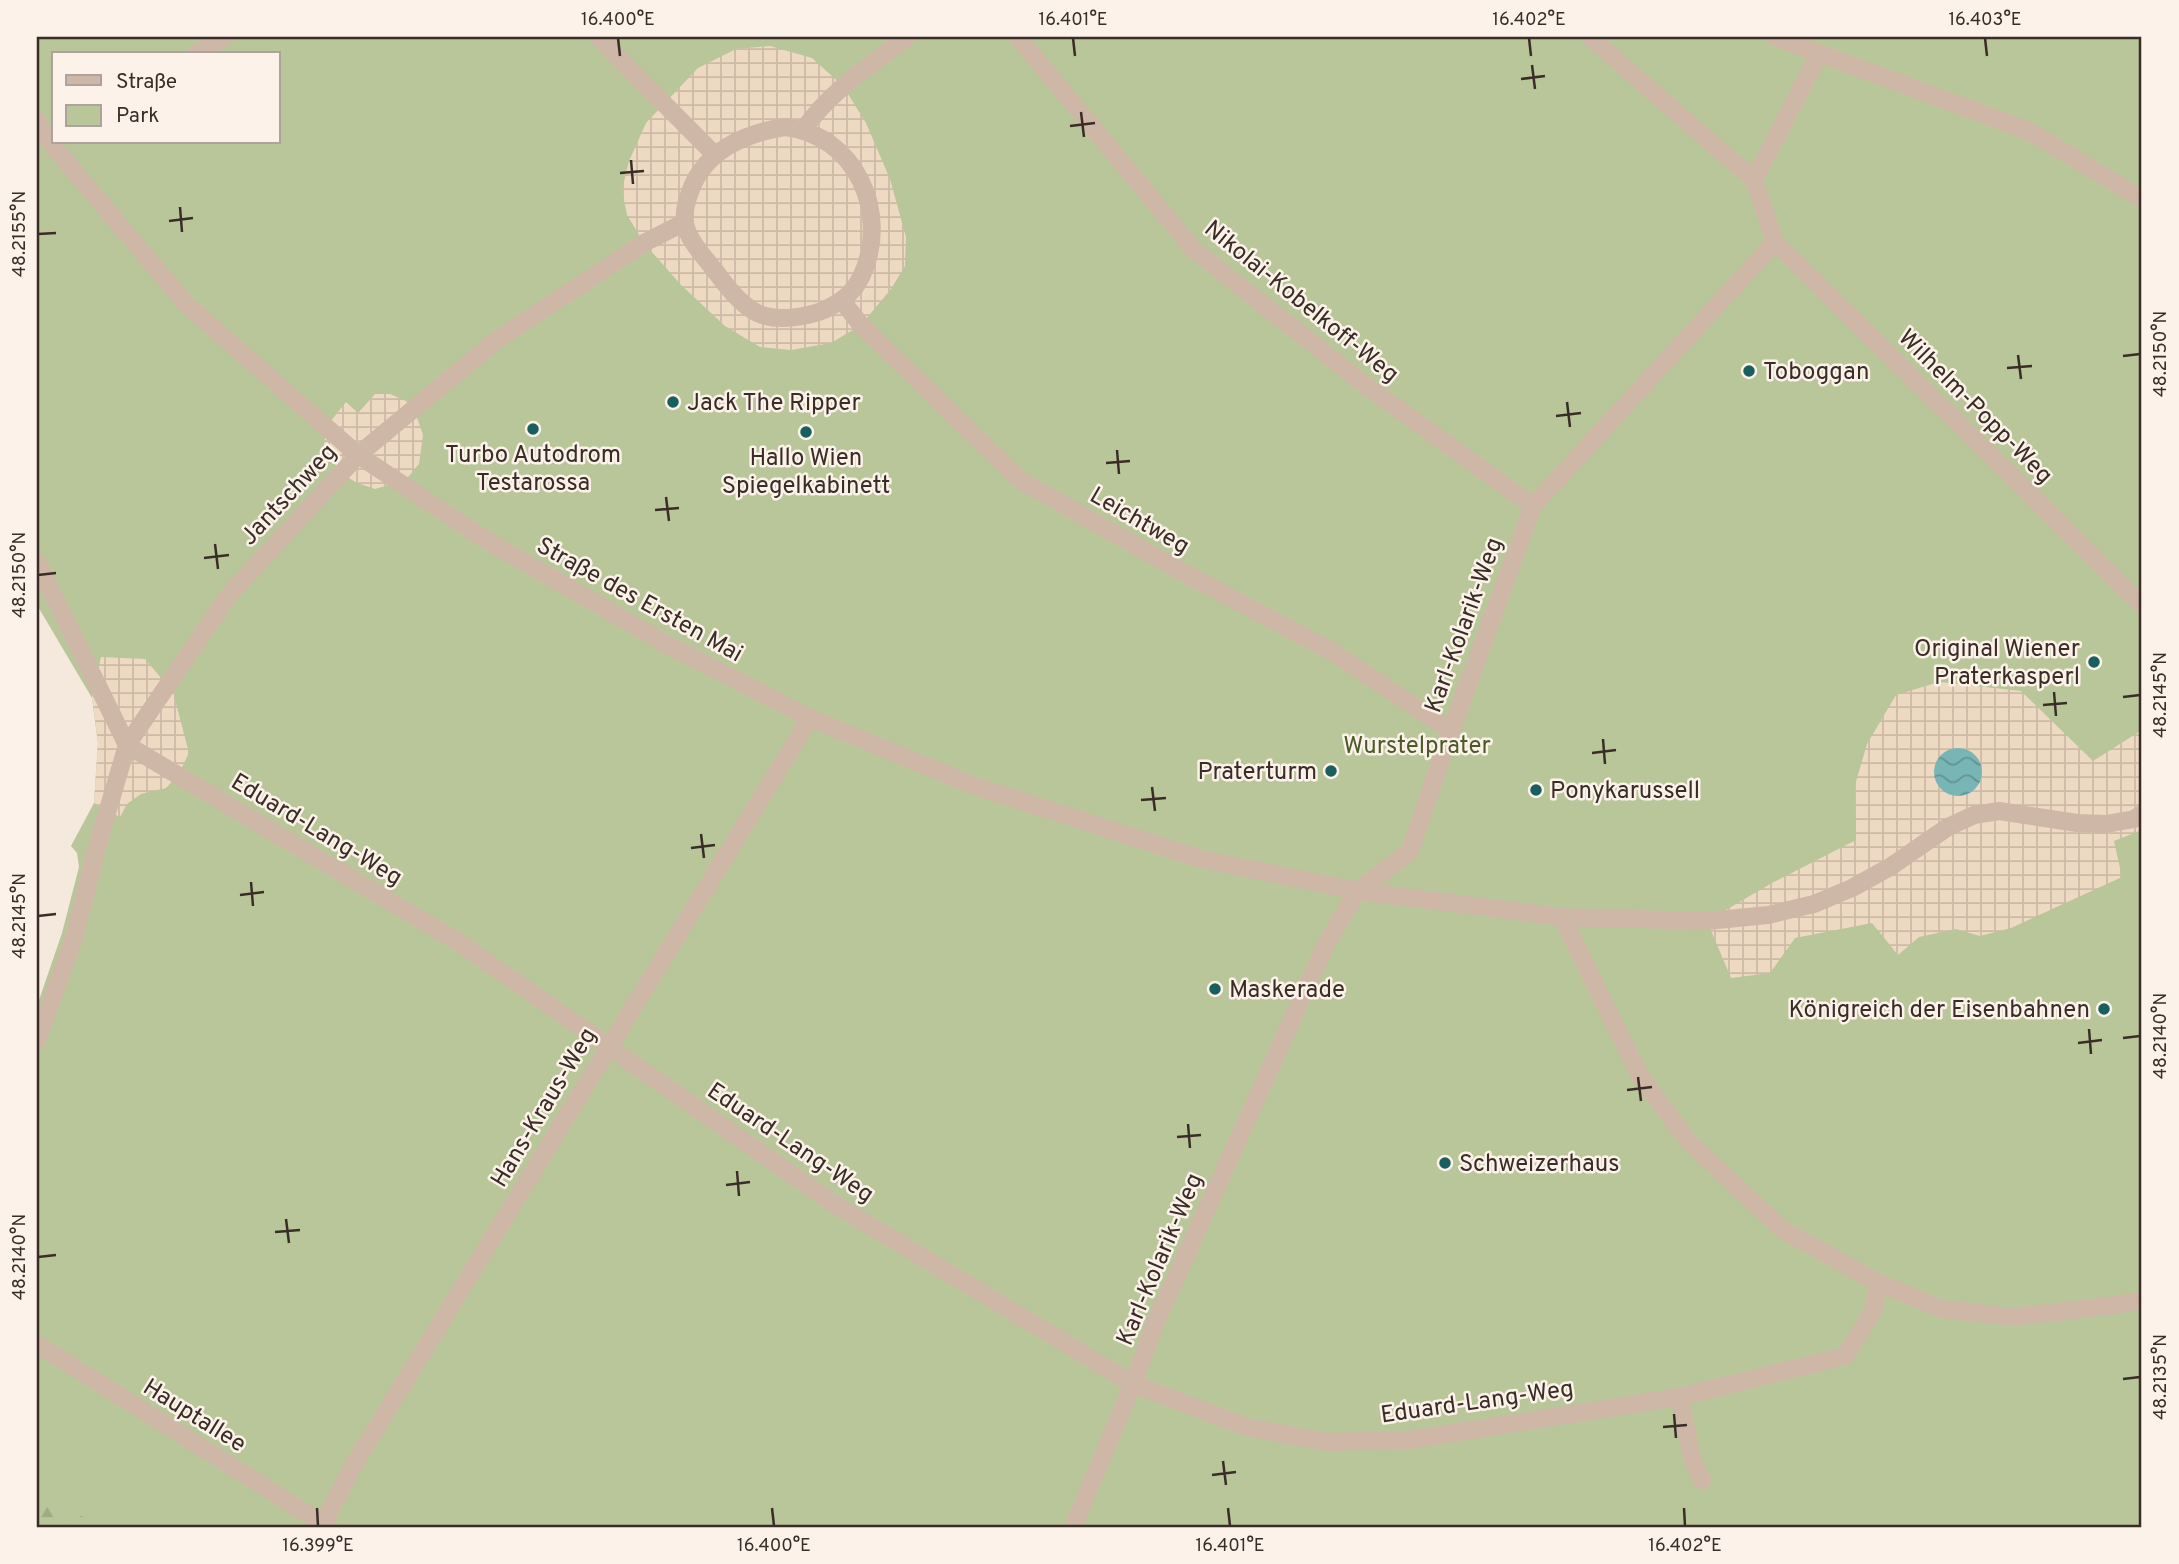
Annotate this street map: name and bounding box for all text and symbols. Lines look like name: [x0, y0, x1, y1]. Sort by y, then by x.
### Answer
text: 16.400°E: [581, 9, 655, 32]
text: 16.401°E: [1038, 9, 1108, 32]
text: 16.402°E: [1492, 9, 1566, 32]
text: 16.403°E: [1948, 9, 2022, 32]
legend: [52, 52, 280, 144]
text: Straße: [116, 69, 177, 96]
text: Park: [116, 103, 159, 130]
text: 48.2155°N: [9, 191, 32, 277]
street label: Nikolai-Kobelkoff-Weg: [1197, 215, 1404, 390]
text: 48.2150°N: [2150, 311, 2173, 397]
street label: Wilhelm-Popp-Weg: [1891, 324, 2058, 491]
place label: Toboggan: [1763, 358, 1869, 388]
marker: Toboggan: [1741, 363, 1757, 379]
place label: Jack The Ripper: [687, 389, 861, 419]
marker: Jack The Ripper: [665, 394, 681, 410]
marker: Turbo Autodrom Testarossa: [525, 421, 541, 437]
marker: Hallo Wien Spiegelkabinett: [798, 424, 814, 440]
street label: Jantschweg: [235, 438, 344, 552]
place label: Turbo Autodrom Testarossa: [445, 441, 621, 499]
place label: Hallo Wien Spiegelkabinett: [722, 444, 890, 502]
street label: Leichtweg: [1084, 481, 1194, 562]
text: 48.2150°N: [9, 532, 32, 618]
street label: Straße des Ersten Mai: [531, 532, 747, 670]
street label: Karl-Kolarik-Weg: [1419, 534, 1510, 717]
place label: Original Wiener Praterkasperl: [1914, 635, 2080, 693]
text: 48.2145°N: [2150, 652, 2173, 738]
marker: Original Wiener Praterkasperl: [2086, 654, 2102, 670]
park label: Wurstelprater: [1343, 732, 1491, 762]
place label: Praterturm: [1197, 758, 1317, 788]
marker: Praterturm: [1323, 763, 1339, 779]
street label: Eduard-Lang-Weg: [225, 768, 407, 894]
place label: Ponykarussell: [1550, 777, 1700, 807]
marker: Ponykarussell: [1528, 782, 1544, 798]
text: 48.2145°N: [9, 873, 32, 959]
place label: Maskerade: [1229, 976, 1345, 1006]
marker: Maskerade: [1207, 981, 1223, 997]
text: 48.2140°N: [2150, 993, 2173, 1079]
place label: Königreich der Eisenbahnen: [1788, 996, 2090, 1026]
marker: Königreich der Eisenbahnen: [2096, 1001, 2112, 1017]
street label: Hans-Kraus-Weg: [485, 1023, 604, 1193]
street label: Eduard-Lang-Weg: [701, 1077, 879, 1211]
place label: Schweizerhaus: [1459, 1150, 1619, 1180]
marker: Schweizerhaus: [1437, 1155, 1453, 1171]
street label: Karl-Kolarik-Weg: [1111, 1169, 1211, 1350]
text: 48.2140°N: [9, 1214, 32, 1300]
text: 48.2135°N: [2150, 1334, 2173, 1420]
street label: Hauptallee: [137, 1373, 251, 1460]
street label: Eduard-Lang-Weg: [1379, 1375, 1576, 1431]
text: 16.399°E: [282, 1535, 354, 1558]
text: 16.400°E: [737, 1535, 811, 1558]
text: 16.401°E: [1195, 1535, 1265, 1558]
text: 16.402°E: [1648, 1535, 1722, 1558]

